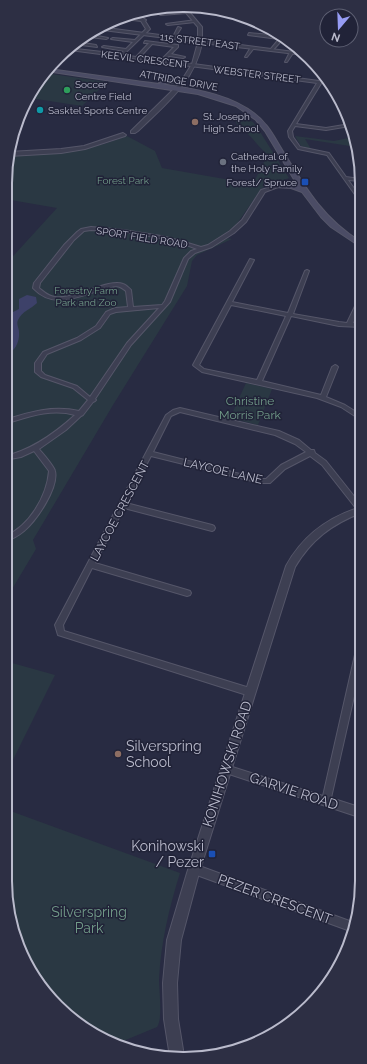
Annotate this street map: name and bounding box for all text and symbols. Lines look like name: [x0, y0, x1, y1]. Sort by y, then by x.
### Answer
north arrow: [319, 8, 359, 48]
text: N: [330, 29, 342, 44]
street label: 115 STREET EAST: [159, 31, 241, 52]
street label: KEEVIL CRESCENT: [100, 49, 189, 70]
street label: WEBSTER STREET: [213, 64, 301, 85]
street label: ATTRIDGE DRIVE: [139, 68, 219, 93]
place label: Soccer Centre Field: [75, 79, 132, 102]
marker: Soccer Centre Field: [62, 85, 72, 95]
marker: Sasktel Sports Centre: [35, 105, 45, 115]
place label: Sasktel Sports Centre: [48, 105, 147, 116]
place label: St. Joseph High School: [203, 111, 259, 134]
marker: St. Joseph High School: [190, 117, 200, 127]
place label: Cathedral of the Holy Family: [231, 151, 303, 174]
marker: Cathedral of the Holy Family: [218, 157, 228, 167]
park label: Forest Park: [97, 175, 150, 186]
place label: Forest/ Spruce: [226, 177, 297, 188]
marker: Forest/ Spruce: [300, 177, 310, 187]
street label: SPORT FIELD ROAD: [95, 225, 188, 250]
park label: Forestry Farm Park and Zoo: [54, 285, 118, 308]
park label: Christine Morris Park: [219, 394, 282, 422]
street label: LAYCOE LANE: [182, 455, 264, 487]
street label: LAYCOE CRESCENT: [88, 458, 153, 564]
street label: KONIHOWSKI ROAD: [199, 699, 255, 829]
place label: Silverspring School: [126, 738, 202, 770]
marker: Silverspring School: [113, 749, 123, 759]
street label: GARVIE ROAD: [248, 769, 340, 813]
place label: Konihowski / Pezer: [131, 838, 204, 870]
marker: Konihowski / Pezer: [207, 849, 217, 859]
street label: PEZER CRESCENT: [216, 871, 335, 927]
park label: Silverspring Park: [51, 904, 127, 936]

